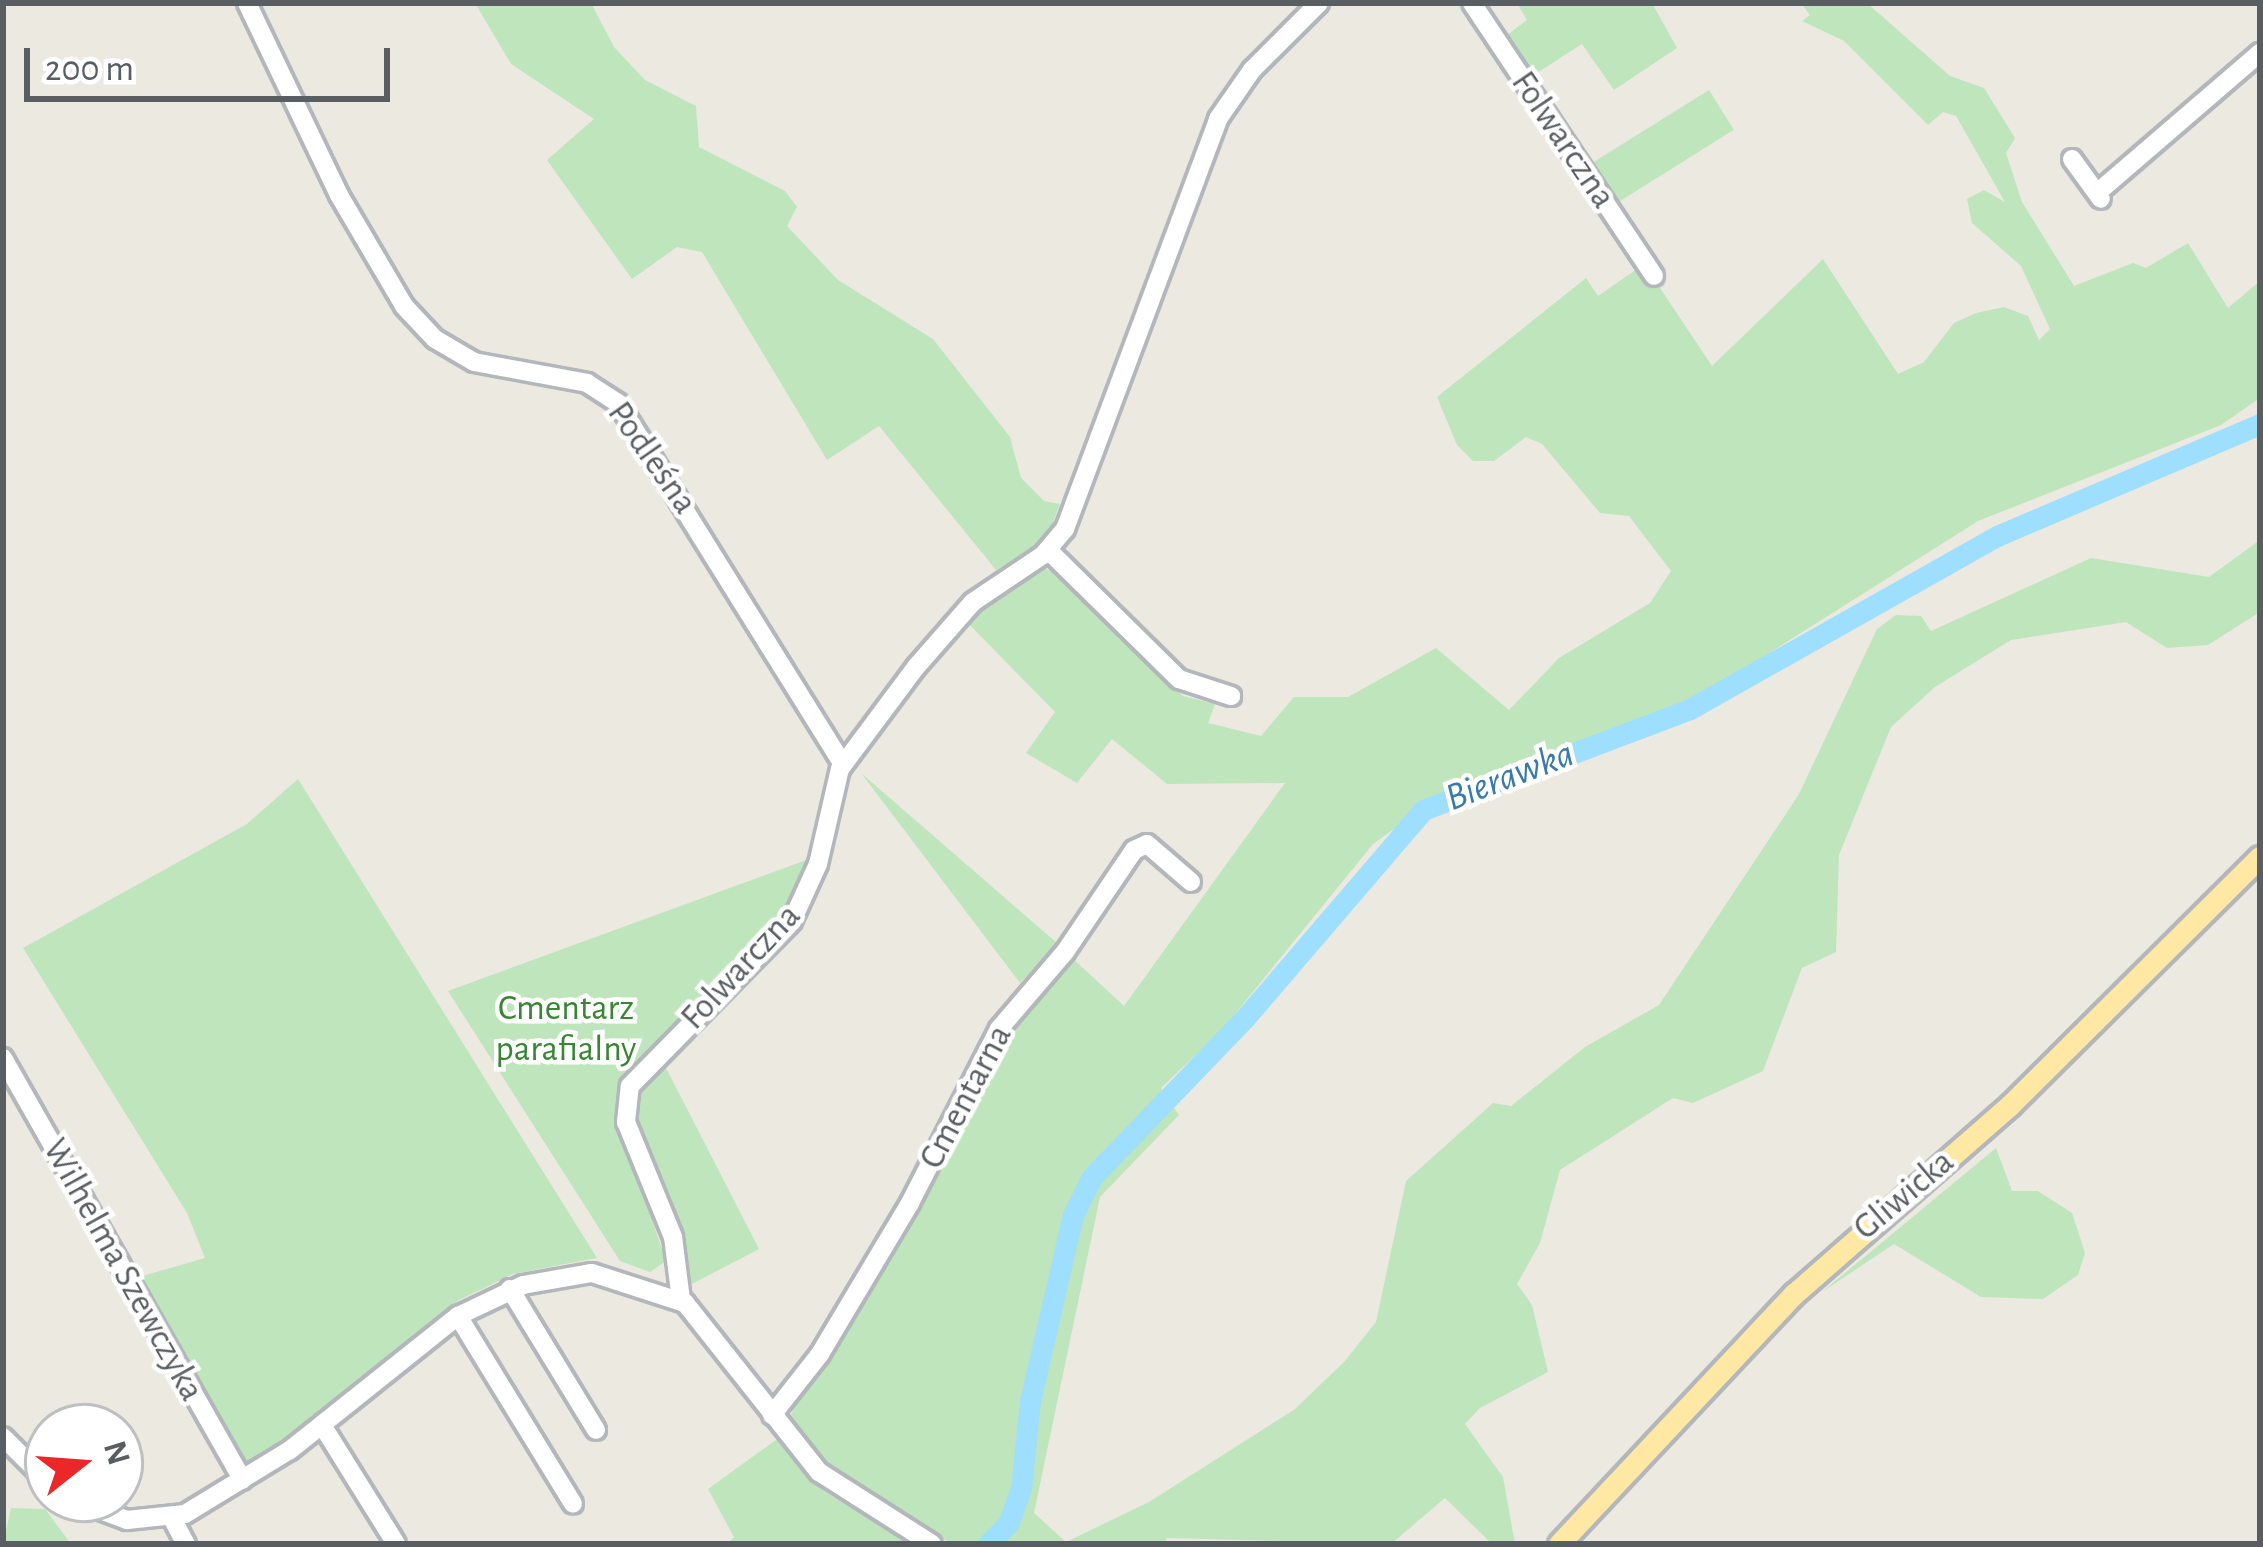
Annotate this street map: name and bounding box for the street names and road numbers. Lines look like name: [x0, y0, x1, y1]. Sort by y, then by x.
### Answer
street label: Folwarczna: [1501, 63, 1625, 217]
street label: Podleśna: [598, 393, 706, 523]
street label: Folwarczna: [672, 895, 810, 1039]
street label: Cmentarna: [910, 1018, 1022, 1176]
street label: Wilhelma Szewczyka: [33, 1131, 213, 1409]
street label: Gliwicka: [1845, 1141, 1963, 1249]

